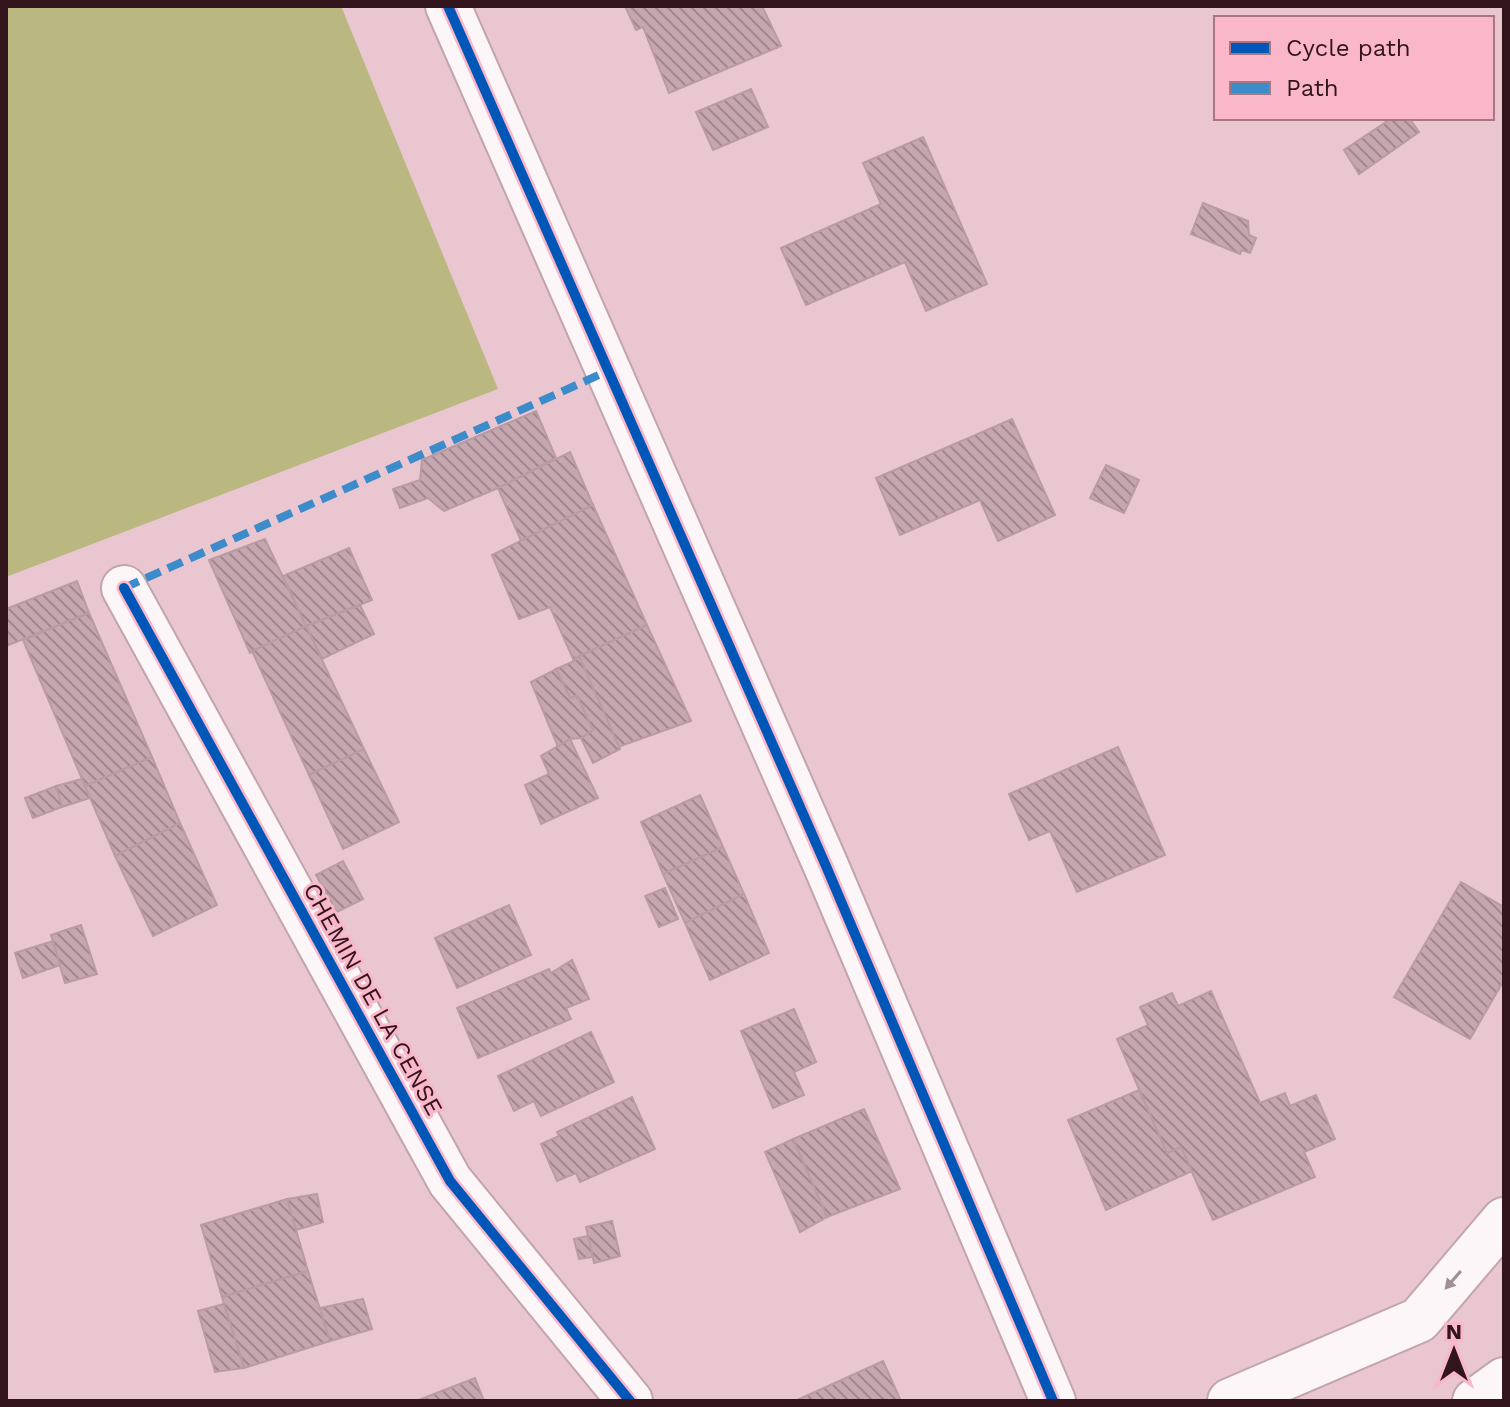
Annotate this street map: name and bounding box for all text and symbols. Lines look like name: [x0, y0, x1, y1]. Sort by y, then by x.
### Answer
legend: [1214, 16, 1494, 120]
text: Cycle path: [1286, 34, 1411, 62]
text: Path: [1286, 74, 1339, 102]
street label: CHEMIN DE LA CENSE: [297, 878, 449, 1120]
one-way arrow: [1445, 1269, 1462, 1289]
north arrow: [1414, 1311, 1494, 1391]
text: N: [1446, 1319, 1462, 1344]

